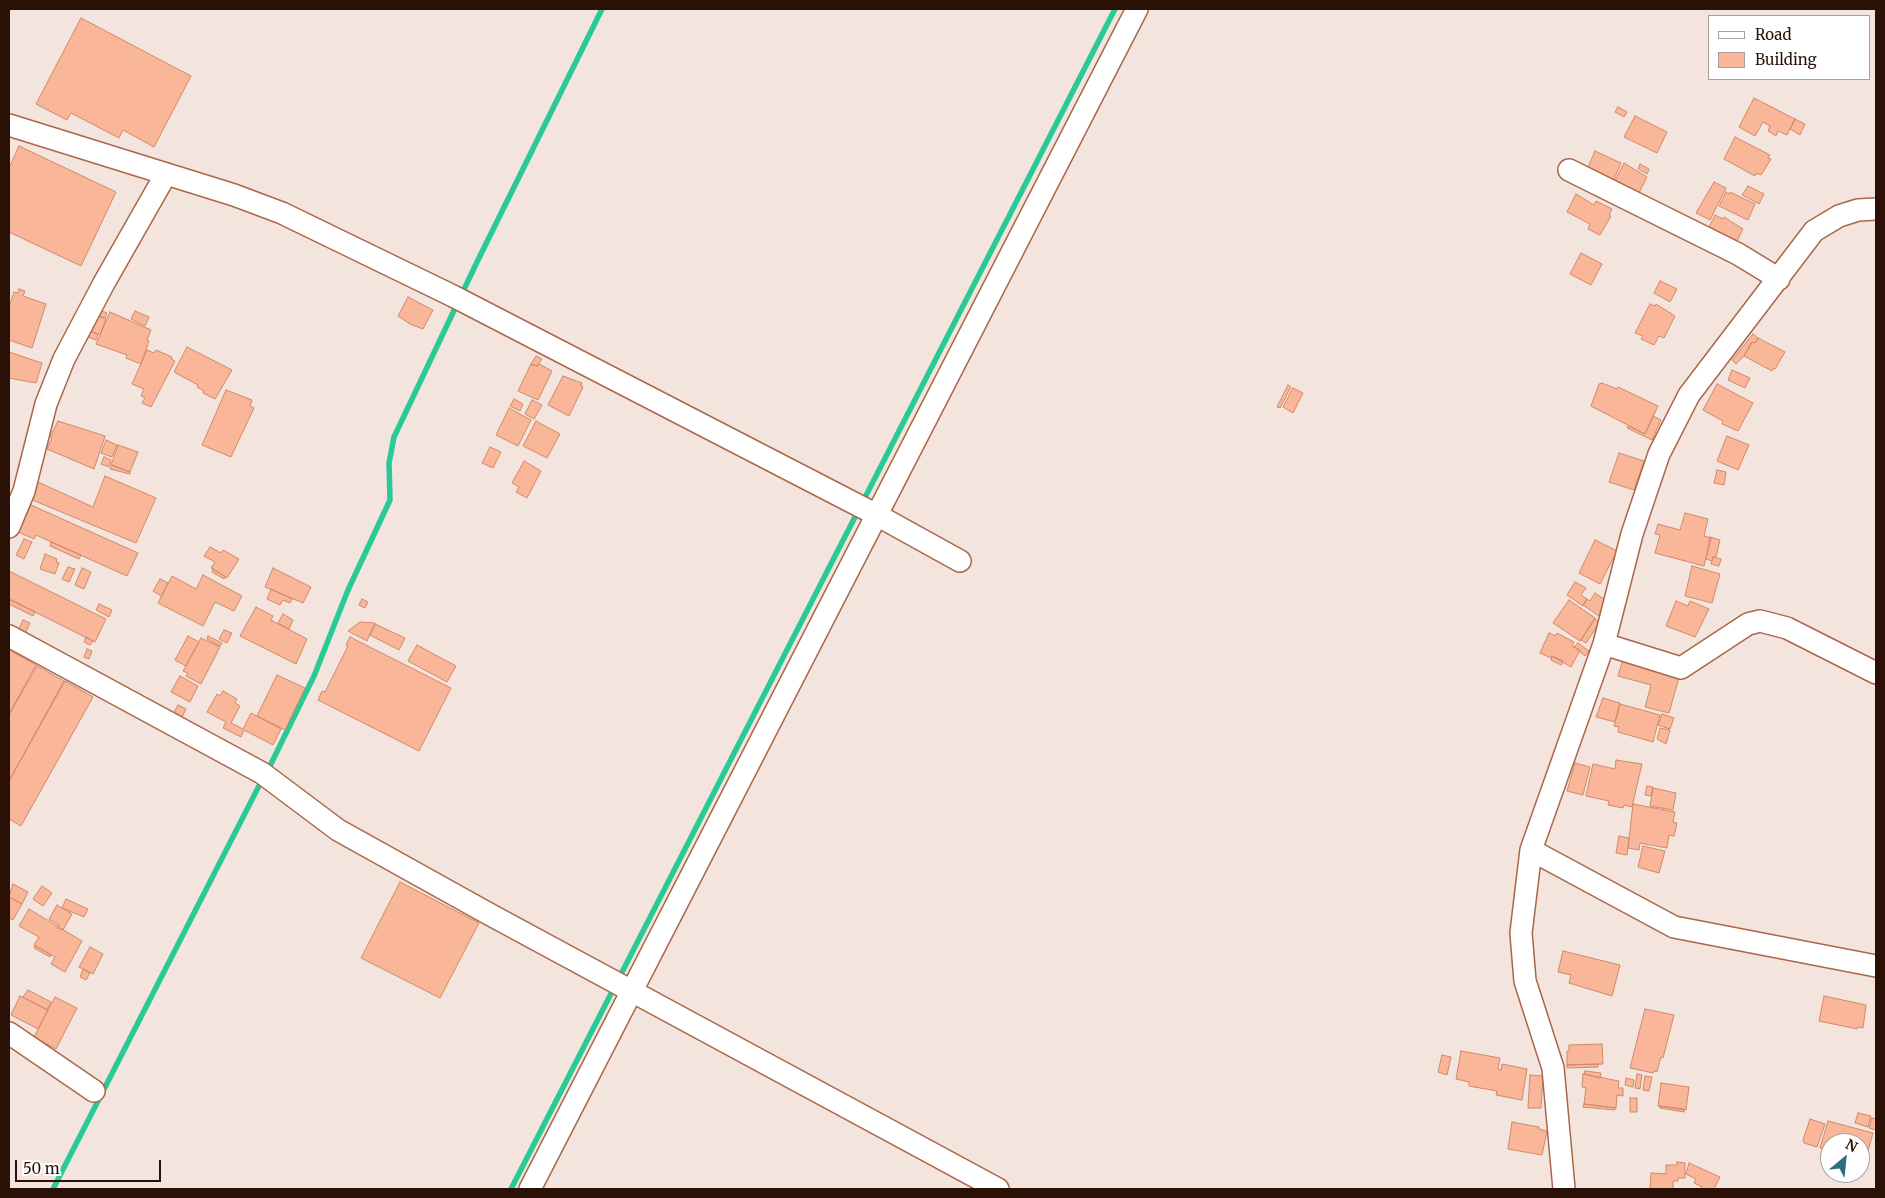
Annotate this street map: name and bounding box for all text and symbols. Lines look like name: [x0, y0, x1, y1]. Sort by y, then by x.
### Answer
legend: [1708, 15, 1870, 80]
text: Road: [1755, 25, 1791, 44]
text: Building: [1755, 50, 1817, 69]
north arrow: [1820, 1133, 1870, 1183]
text: N: [1842, 1135, 1861, 1156]
scale bar: [18, 1150, 164, 1182]
text: 50 m: [23, 1159, 60, 1178]

